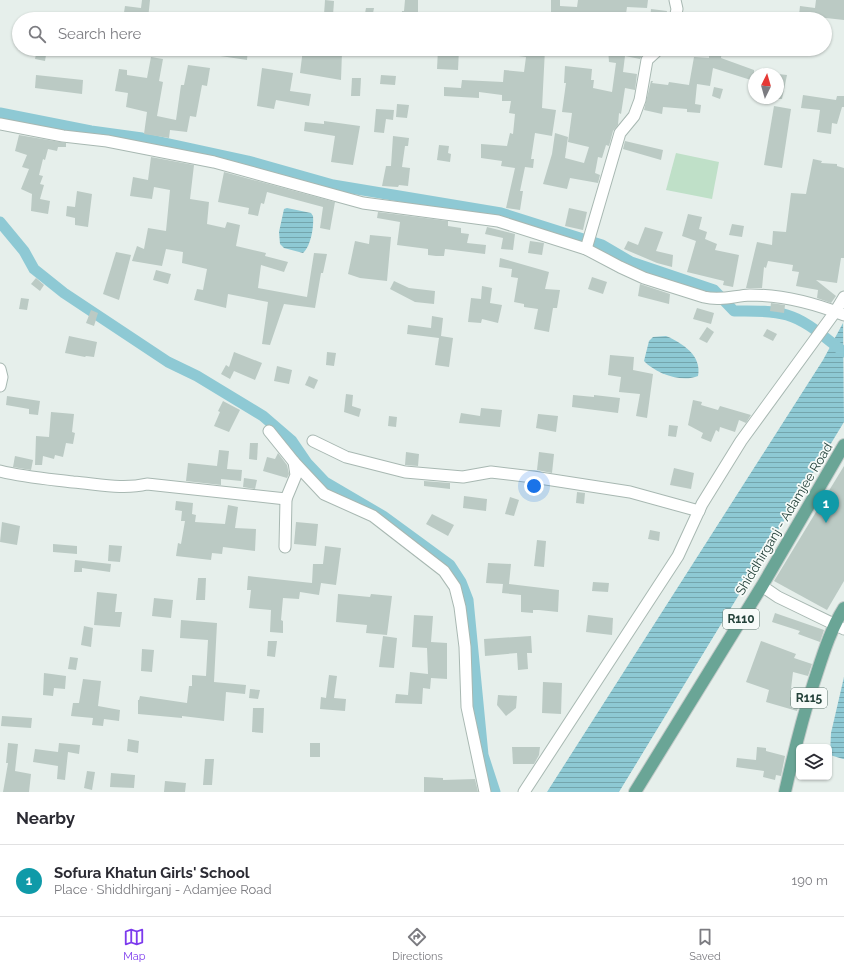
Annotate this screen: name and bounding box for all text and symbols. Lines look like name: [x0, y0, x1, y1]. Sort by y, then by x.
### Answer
search box: [12, 12, 832, 56]
icon: search: [26, 23, 48, 45]
text: Search here: [58, 25, 141, 43]
north arrow: [748, 68, 784, 104]
street label: Shiddhirganj - Adamjee Road: [733, 440, 835, 598]
your location: [524, 476, 544, 496]
pin: 1: [813, 490, 839, 523]
road number: R110: [723, 609, 759, 629]
road number: R115: [791, 688, 827, 708]
map controls: [796, 744, 832, 780]
button: layers: [796, 744, 832, 780]
text: Nearby: [16, 808, 75, 828]
text: Sofura Khatun Girls' School: [54, 864, 249, 882]
text: 1: [26, 873, 32, 888]
text: 190 m: [792, 873, 828, 888]
text: Place · Shiddhirganj - Adamjee Road: [54, 882, 272, 897]
tab: Map: [123, 926, 146, 963]
tab: Directions: [392, 926, 443, 963]
tab: Saved: [689, 926, 721, 963]

